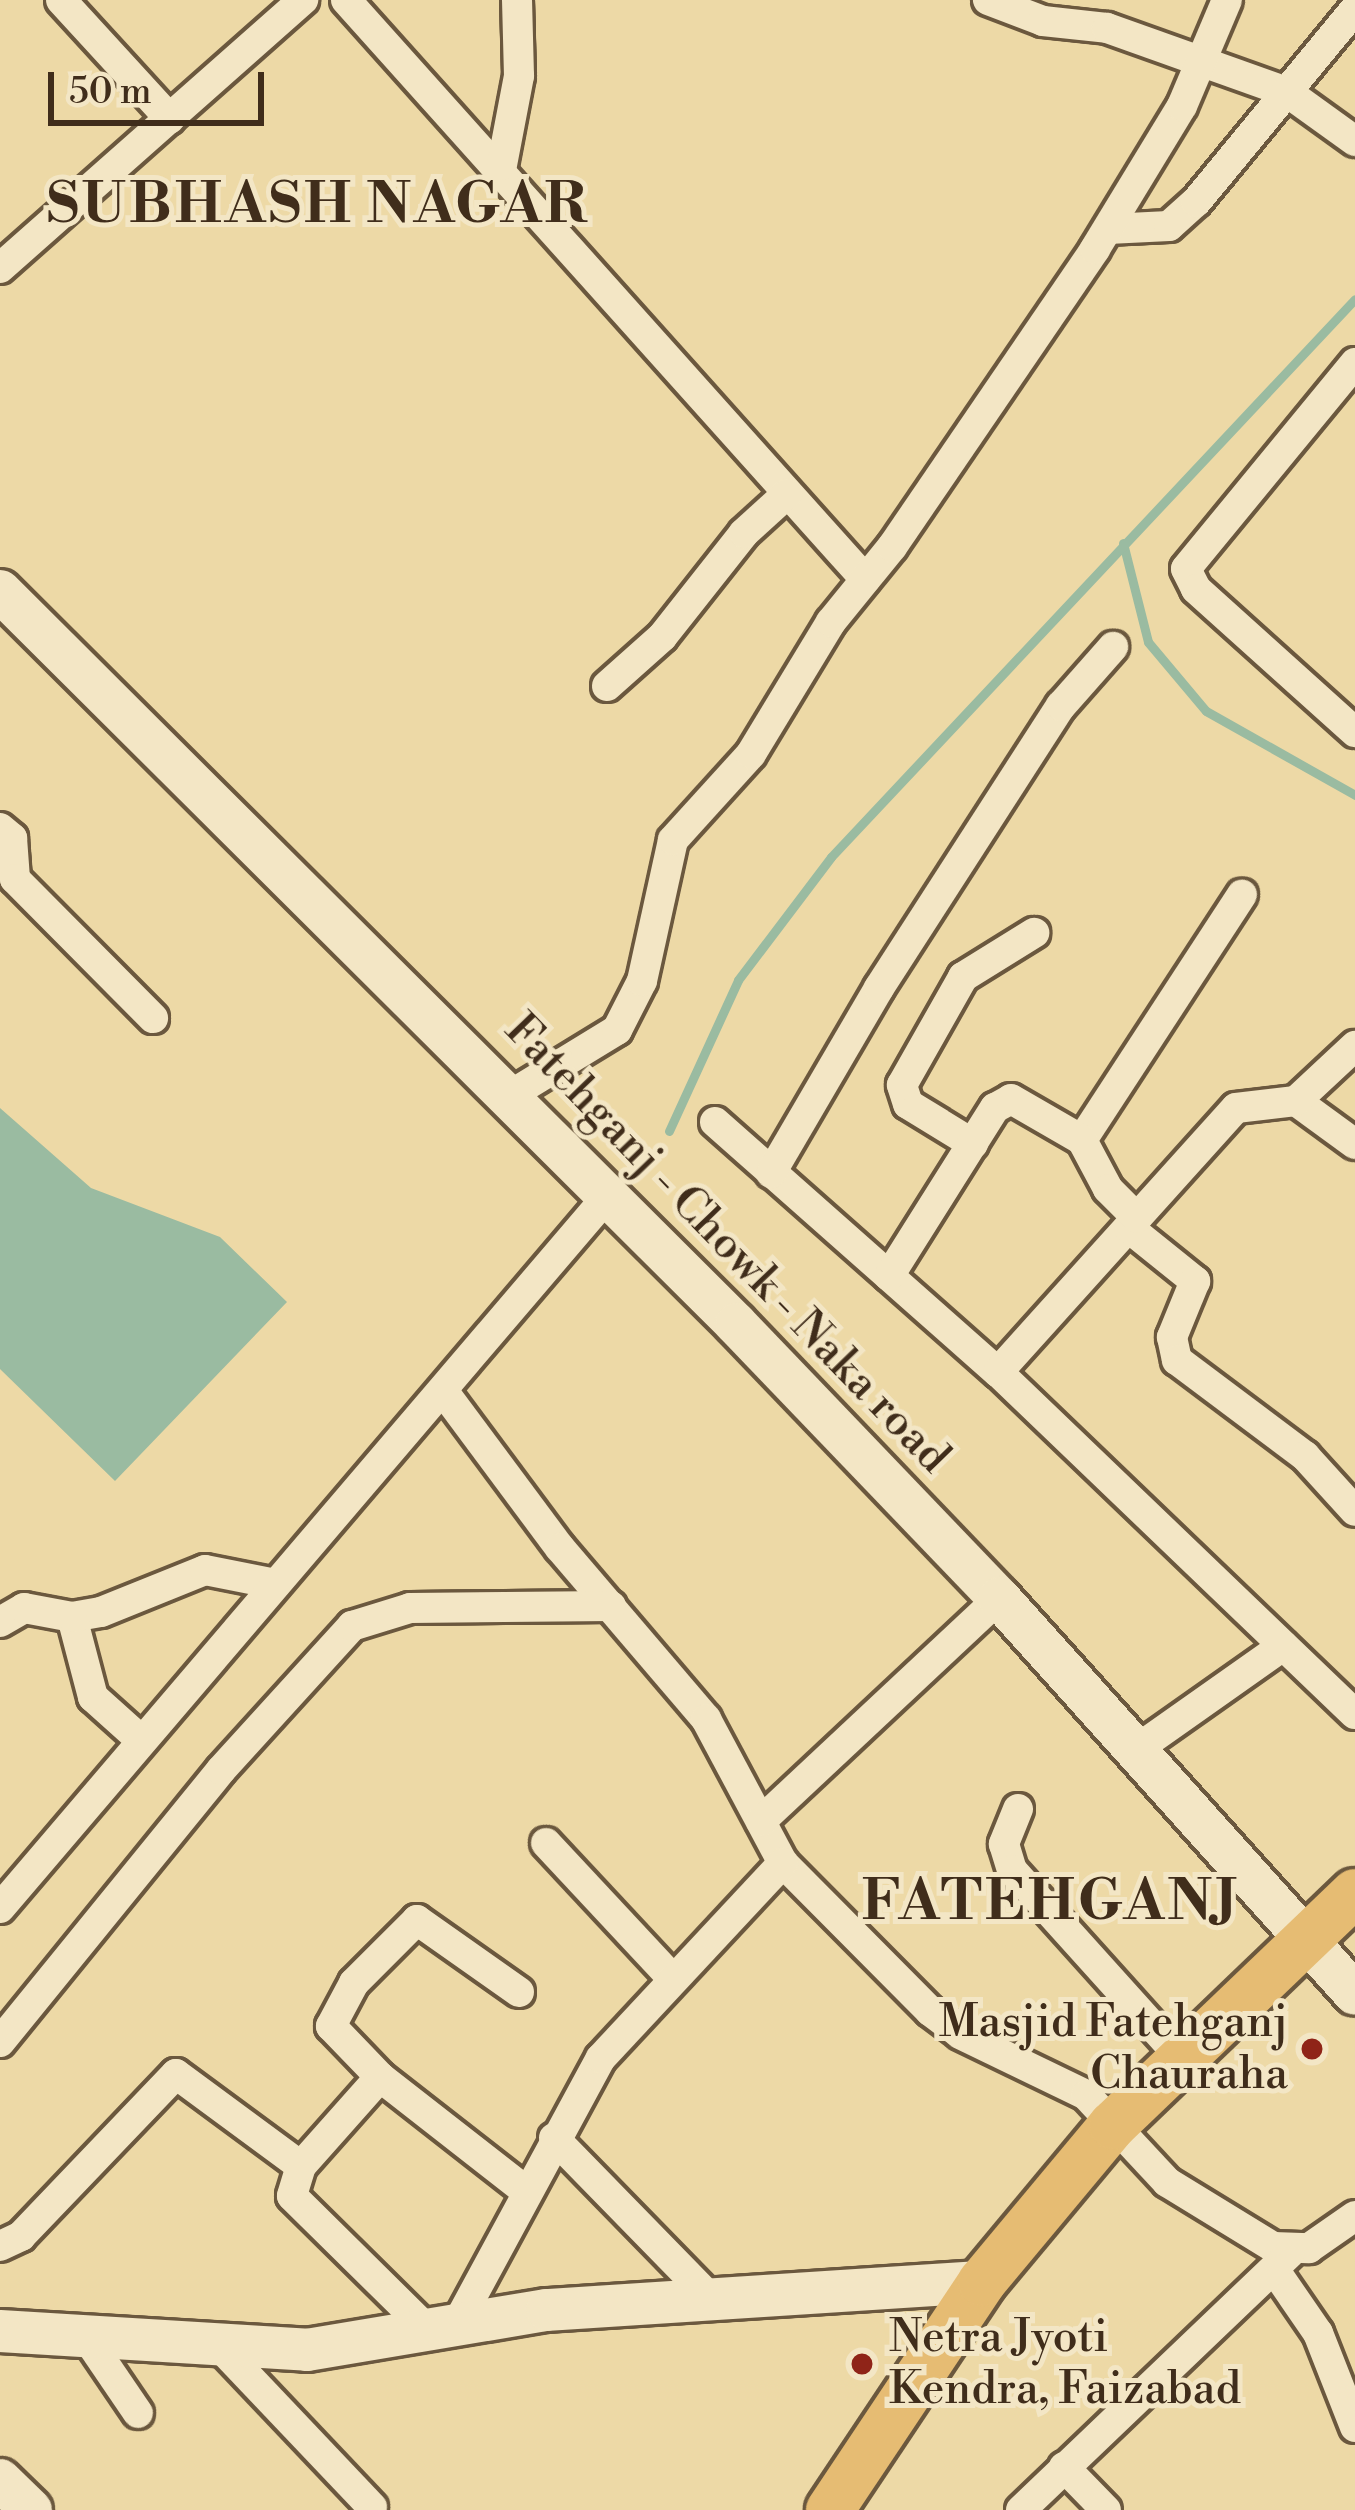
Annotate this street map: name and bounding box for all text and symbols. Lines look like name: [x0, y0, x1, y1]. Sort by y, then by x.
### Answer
scale bar: [54, 48, 270, 122]
text: 50 m: [69, 70, 152, 115]
district label: SUBHASH NAGAR: [46, 172, 590, 240]
street label: Fatehganj - Chowk - Naka road: [493, 1003, 961, 1485]
district label: FATEHGANJ: [862, 1869, 1240, 1937]
place label: Masjid Fatehganj Chauraha: [939, 1996, 1288, 2102]
marker: Masjid Fatehganj Chauraha: [1299, 2036, 1325, 2062]
place label: Netra Jyoti Kendra, Faizabad: [889, 2311, 1241, 2417]
marker: Netra Jyoti Kendra, Faizabad: [846, 2348, 878, 2380]

